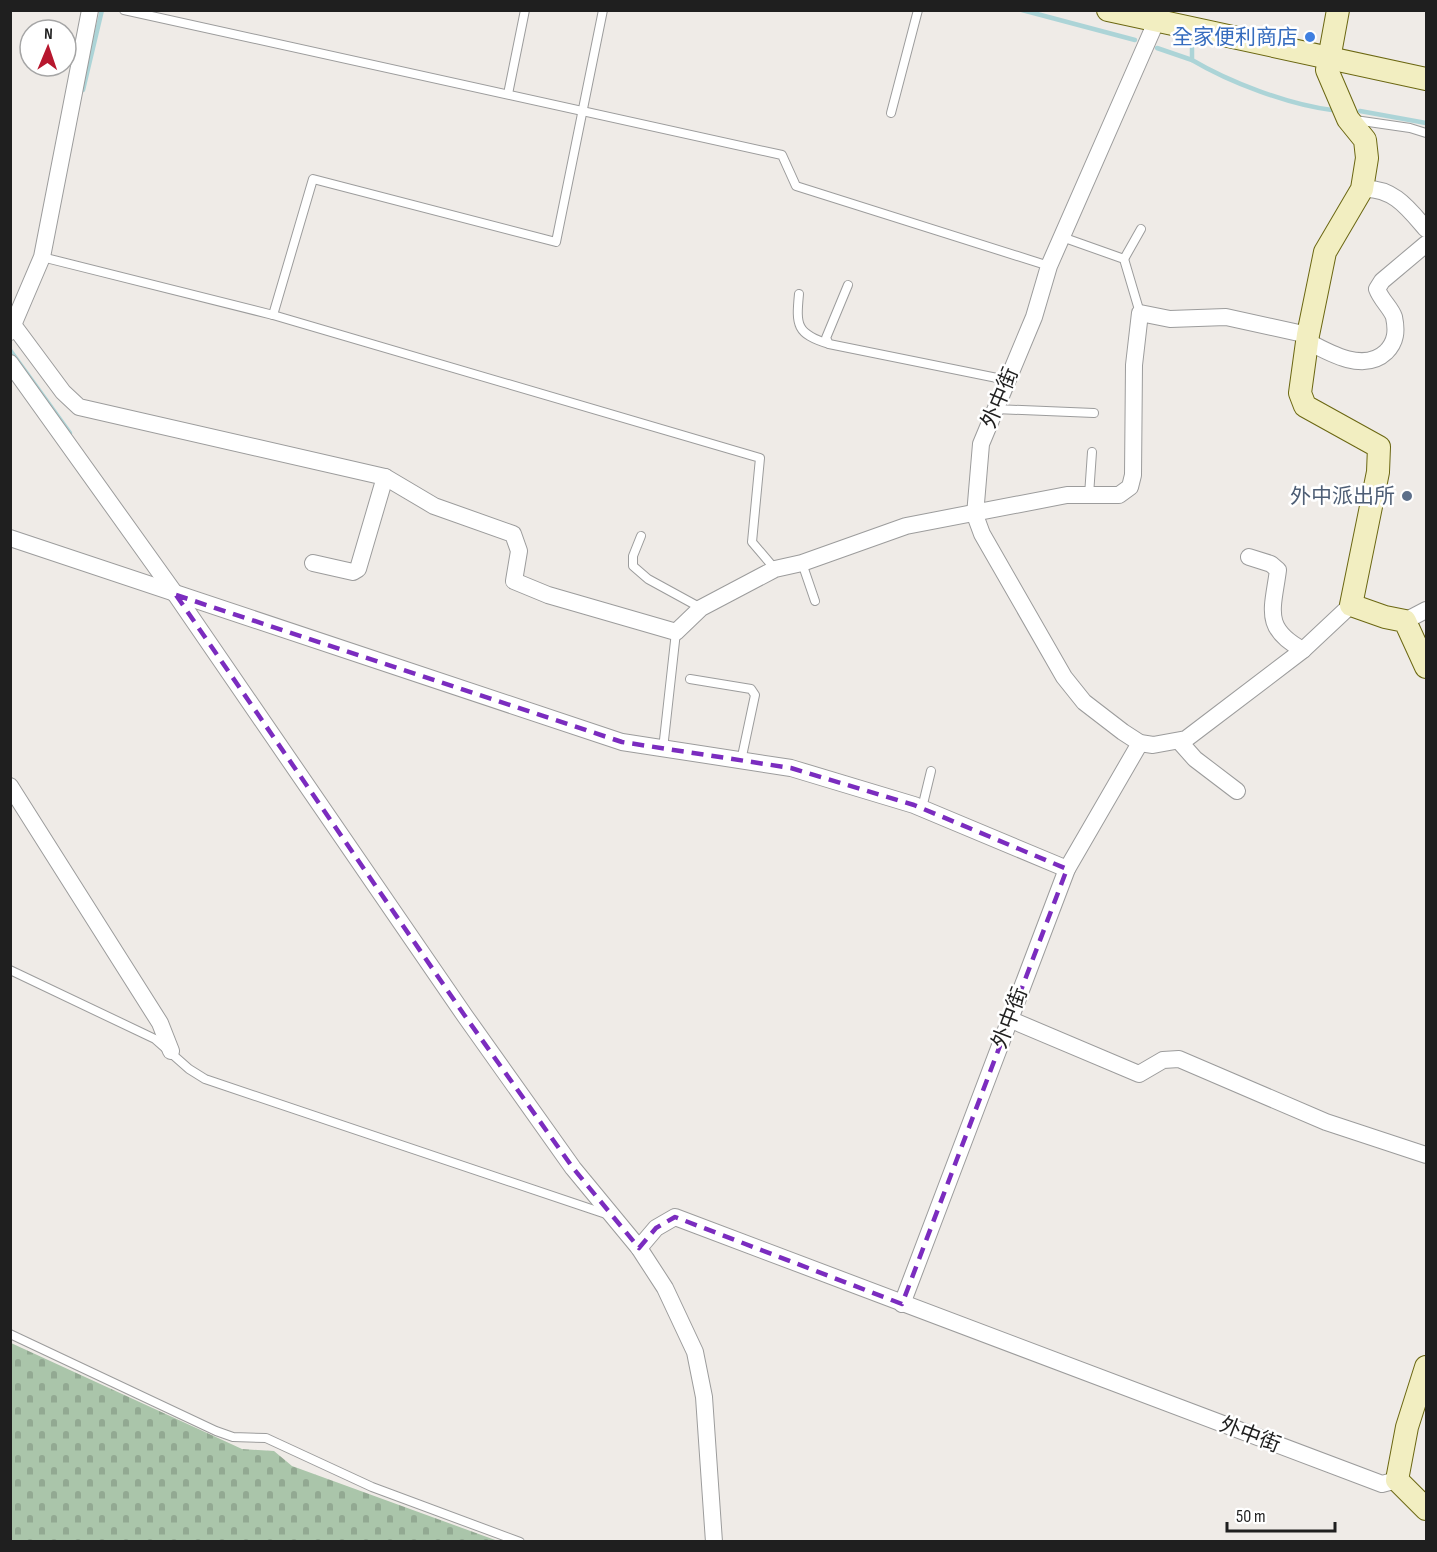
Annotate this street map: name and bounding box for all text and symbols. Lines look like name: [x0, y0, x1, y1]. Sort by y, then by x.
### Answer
north arrow: [18, 18, 78, 78]
text: N: [44, 25, 53, 44]
place label: 全家便利商店: [1172, 25, 1298, 50]
marker: 全家便利商店: [1303, 30, 1317, 44]
street label: 外中街: [976, 364, 1024, 432]
place label: 外中派出所: [1290, 484, 1395, 509]
marker: 外中派出所: [1400, 489, 1414, 503]
street label: 外中街: [987, 984, 1033, 1052]
street label: 外中街: [1216, 1412, 1284, 1458]
scale bar: [1227, 1495, 1335, 1533]
text: 50 m: [1236, 1506, 1266, 1527]

